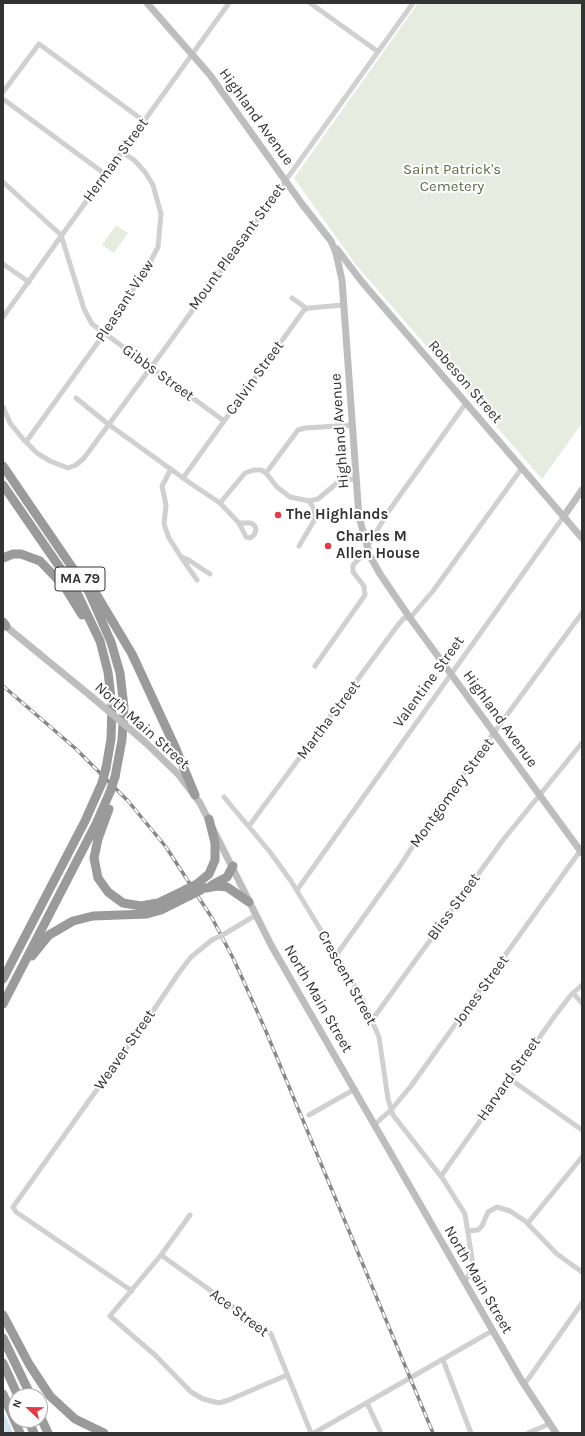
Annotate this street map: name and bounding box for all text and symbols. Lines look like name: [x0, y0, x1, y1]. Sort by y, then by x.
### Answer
street label: Highland Avenue: [215, 65, 297, 169]
street label: Herman Street: [80, 115, 152, 205]
park label: Saint Patrick's Cemetery: [403, 161, 501, 196]
street label: Mount Pleasant Street: [185, 180, 289, 314]
street label: Pleasant View: [92, 257, 158, 345]
street label: Calvin Street: [222, 337, 288, 419]
street label: Robeson Street: [424, 337, 506, 427]
street label: Gibbs Street: [119, 341, 197, 405]
street label: Highland Avenue: [327, 373, 353, 489]
place label: The Highlands: [286, 506, 388, 524]
marker: The Highlands: [273, 510, 283, 520]
place label: Charles M Allen House: [336, 528, 420, 563]
marker: Charles M Allen House: [323, 541, 333, 551]
road number: MA 79: [55, 567, 105, 591]
street label: Valentine Street: [390, 633, 468, 731]
street label: Highland Avenue: [459, 667, 541, 771]
street label: Martha Street: [294, 677, 364, 763]
street label: North Main Street: [91, 679, 193, 773]
street label: Montgomery Street: [406, 735, 498, 851]
street label: Bliss Street: [424, 870, 484, 944]
street label: Crescent Street: [314, 928, 380, 1028]
street label: North Main Street: [280, 942, 356, 1056]
street label: Jones Street: [449, 952, 513, 1030]
street label: Weaver Street: [91, 1006, 159, 1094]
street label: Harvard Street: [473, 1033, 545, 1125]
street label: North Main Street: [440, 1223, 516, 1337]
street label: Ace Street: [206, 1285, 272, 1341]
north arrow: [8, 1388, 48, 1428]
text: N: [10, 1398, 25, 1410]

